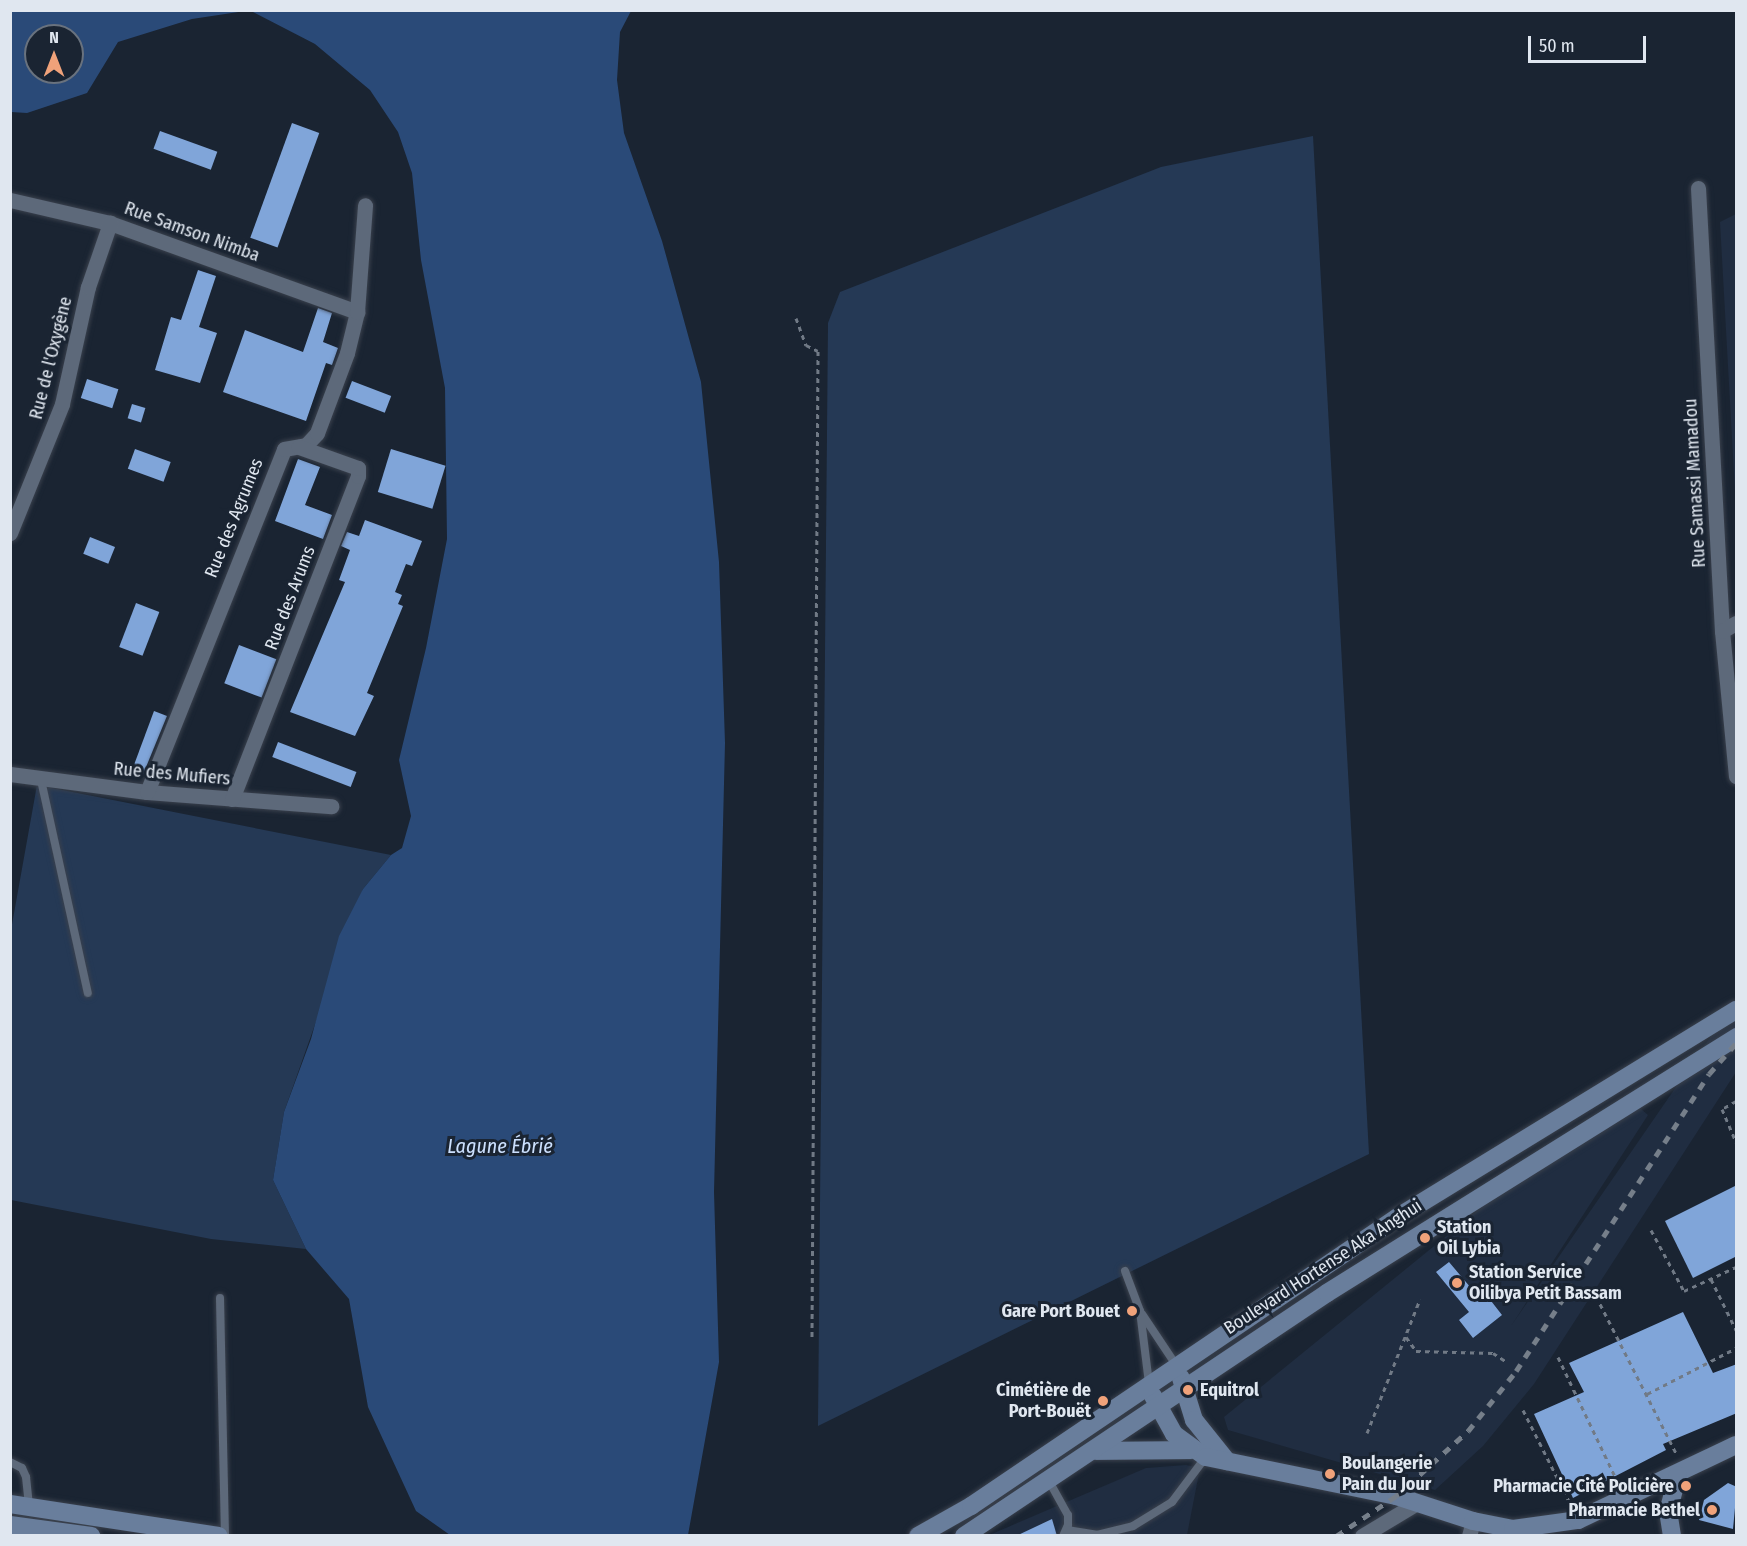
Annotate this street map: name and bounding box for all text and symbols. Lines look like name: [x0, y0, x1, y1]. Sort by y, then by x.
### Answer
north arrow: [24, 24, 84, 84]
scale bar: [1531, 24, 1650, 62]
text: N: [49, 28, 59, 47]
text: 50 m: [1539, 35, 1575, 57]
street label: Rue Samson Nimba: [121, 198, 263, 266]
street label: Rue de l'Oxygène: [25, 294, 77, 422]
street label: Rue Samassi Mamadou: [1680, 398, 1710, 568]
street label: Rue des Agrumes: [200, 455, 268, 581]
street label: Rue des Arums: [260, 543, 320, 653]
street label: Rue des Mufiers: [113, 758, 231, 790]
water label: Lagune Ébrié: [447, 1134, 553, 1158]
street label: Boulevard Hortense Aka Anghui: [1220, 1195, 1426, 1339]
place label: Station Oil Lybia: [1437, 1217, 1501, 1260]
marker: Station Oil Lybia: [1418, 1231, 1432, 1245]
place label: Station Service Oilibya Petit Bassam: [1469, 1262, 1622, 1304]
marker: Station Service Oilibya Petit Bassam: [1450, 1276, 1464, 1290]
place label: Gare Port Bouet: [1001, 1300, 1120, 1322]
marker: Gare Port Bouet: [1125, 1304, 1139, 1318]
place label: Equitrol: [1200, 1379, 1259, 1401]
place label: Cimétière de Port-Bouët: [996, 1380, 1091, 1422]
marker: Equitrol: [1181, 1383, 1195, 1397]
marker: Cimétière de Port-Bouët: [1096, 1394, 1110, 1408]
place label: Boulangerie Pain du Jour: [1342, 1453, 1432, 1496]
marker: Boulangerie Pain du Jour: [1323, 1467, 1337, 1481]
place label: Pharmacie Cité Policière: [1493, 1475, 1674, 1497]
marker: Pharmacie Cité Policière: [1679, 1479, 1693, 1493]
place label: Pharmacie Bethel: [1569, 1499, 1700, 1521]
marker: Pharmacie Bethel: [1705, 1503, 1719, 1517]

